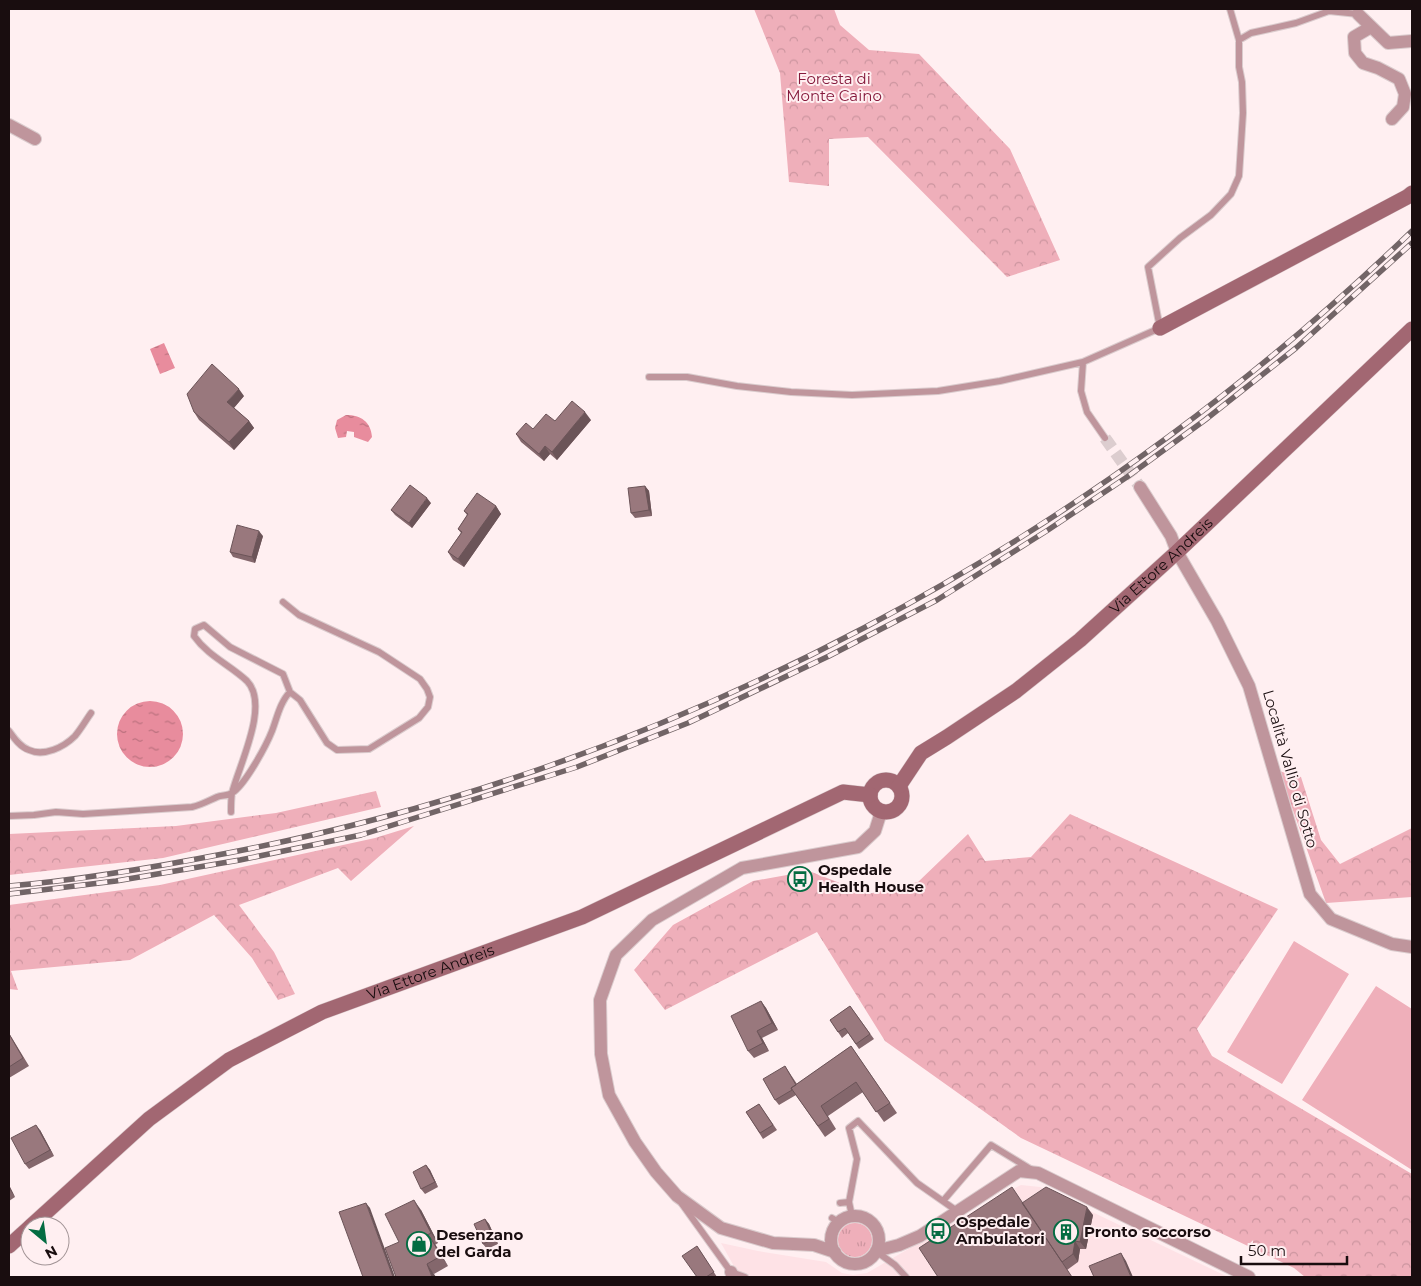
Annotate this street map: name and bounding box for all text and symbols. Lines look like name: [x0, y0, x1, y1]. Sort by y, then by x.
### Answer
park label: Foresta di Monte Caino: [786, 69, 882, 105]
street label: Via Ettore Andreis: [1105, 513, 1217, 618]
street label: Località Vallio di Sotto: [1259, 688, 1322, 850]
place label: Ospedale Health House: [818, 860, 924, 896]
bus stop icon: Ospedale Health House: [787, 866, 813, 892]
street label: Via Ettore Andreis: [364, 940, 497, 1004]
place label: Ospedale Ambulatori: [955, 1212, 1045, 1248]
north arrow: [20, 1216, 70, 1266]
bus stop icon: Ospedale Ambulatori: [925, 1218, 951, 1244]
building icon: Pronto soccorso: [1053, 1219, 1079, 1245]
place label: Pronto soccorso: [1084, 1222, 1211, 1241]
place label: Desenzano del Garda: [436, 1225, 523, 1261]
shop icon: Desenzano del Garda: [406, 1231, 432, 1257]
scale bar: [1241, 1234, 1347, 1266]
text: 50 m: [1248, 1241, 1286, 1260]
text: N: [42, 1242, 61, 1263]

